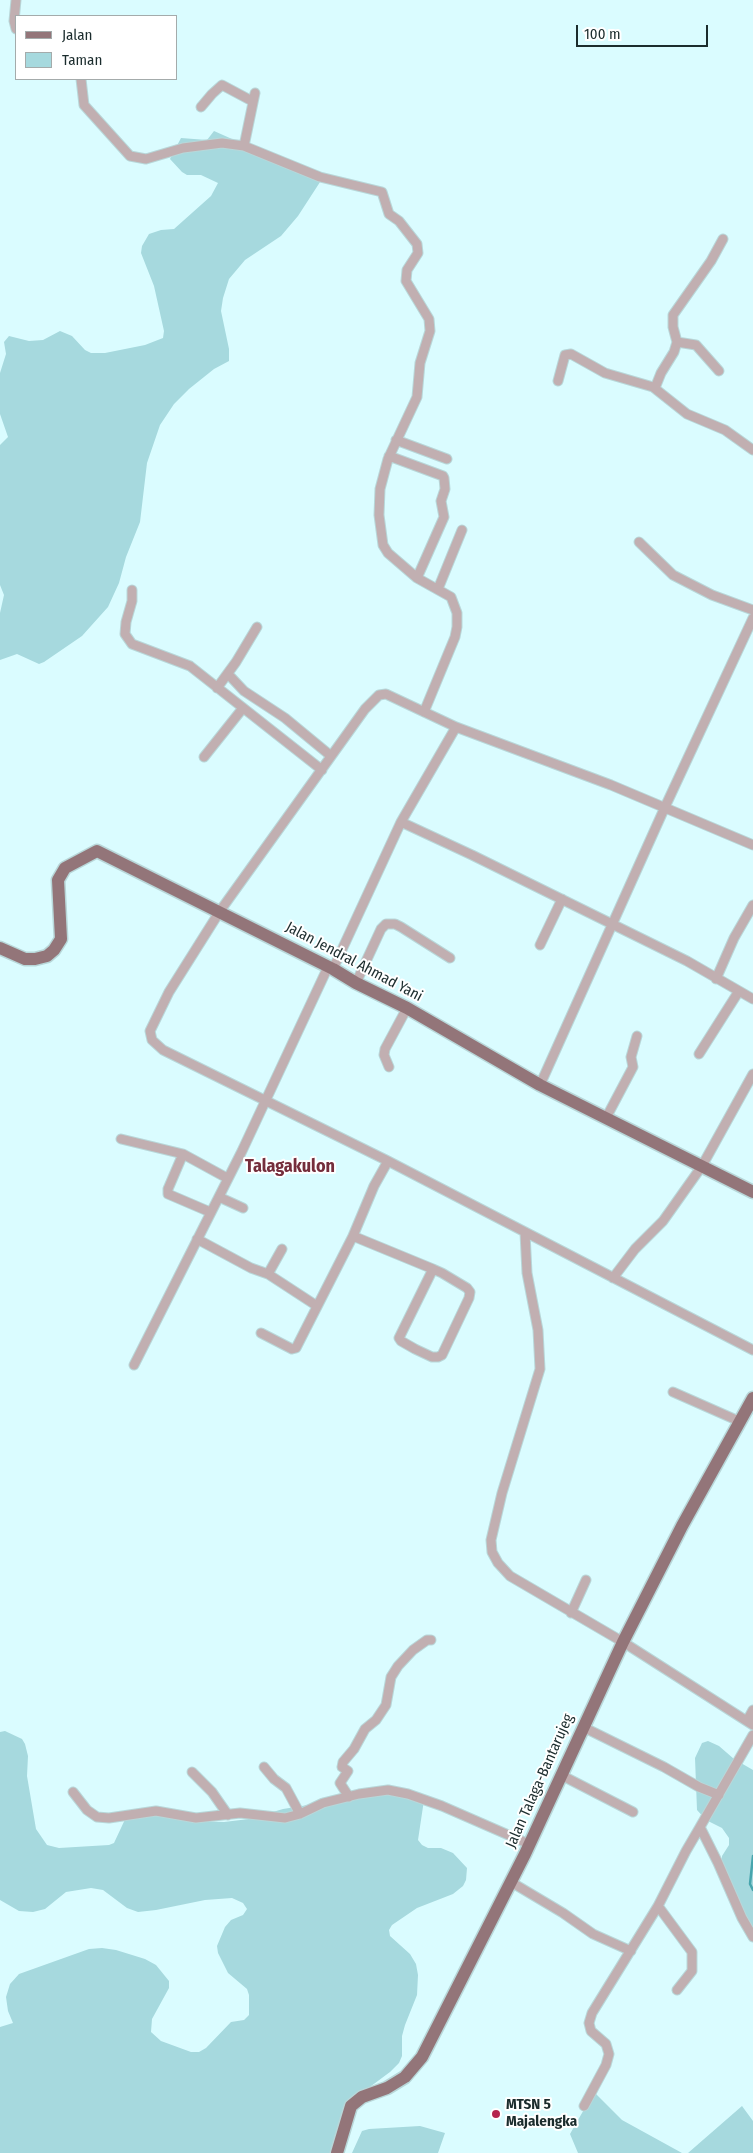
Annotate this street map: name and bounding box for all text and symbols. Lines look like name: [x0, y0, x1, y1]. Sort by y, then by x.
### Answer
legend: [15, 15, 178, 80]
scale bar: [578, 15, 710, 47]
text: 100 m: [584, 25, 621, 43]
text: Jalan: [62, 26, 92, 44]
text: Taman: [62, 51, 102, 69]
street label: Jalan Jendral Ahmad Yani: [282, 918, 426, 1006]
district label: Talagakulon: [245, 1156, 335, 1178]
street label: Jalan Talaga-Bantarujeg: [502, 1711, 578, 1851]
place label: MTSN 5 Majalengka: [506, 2096, 577, 2131]
marker: MTSN 5 Majalengka: [490, 2108, 502, 2120]

